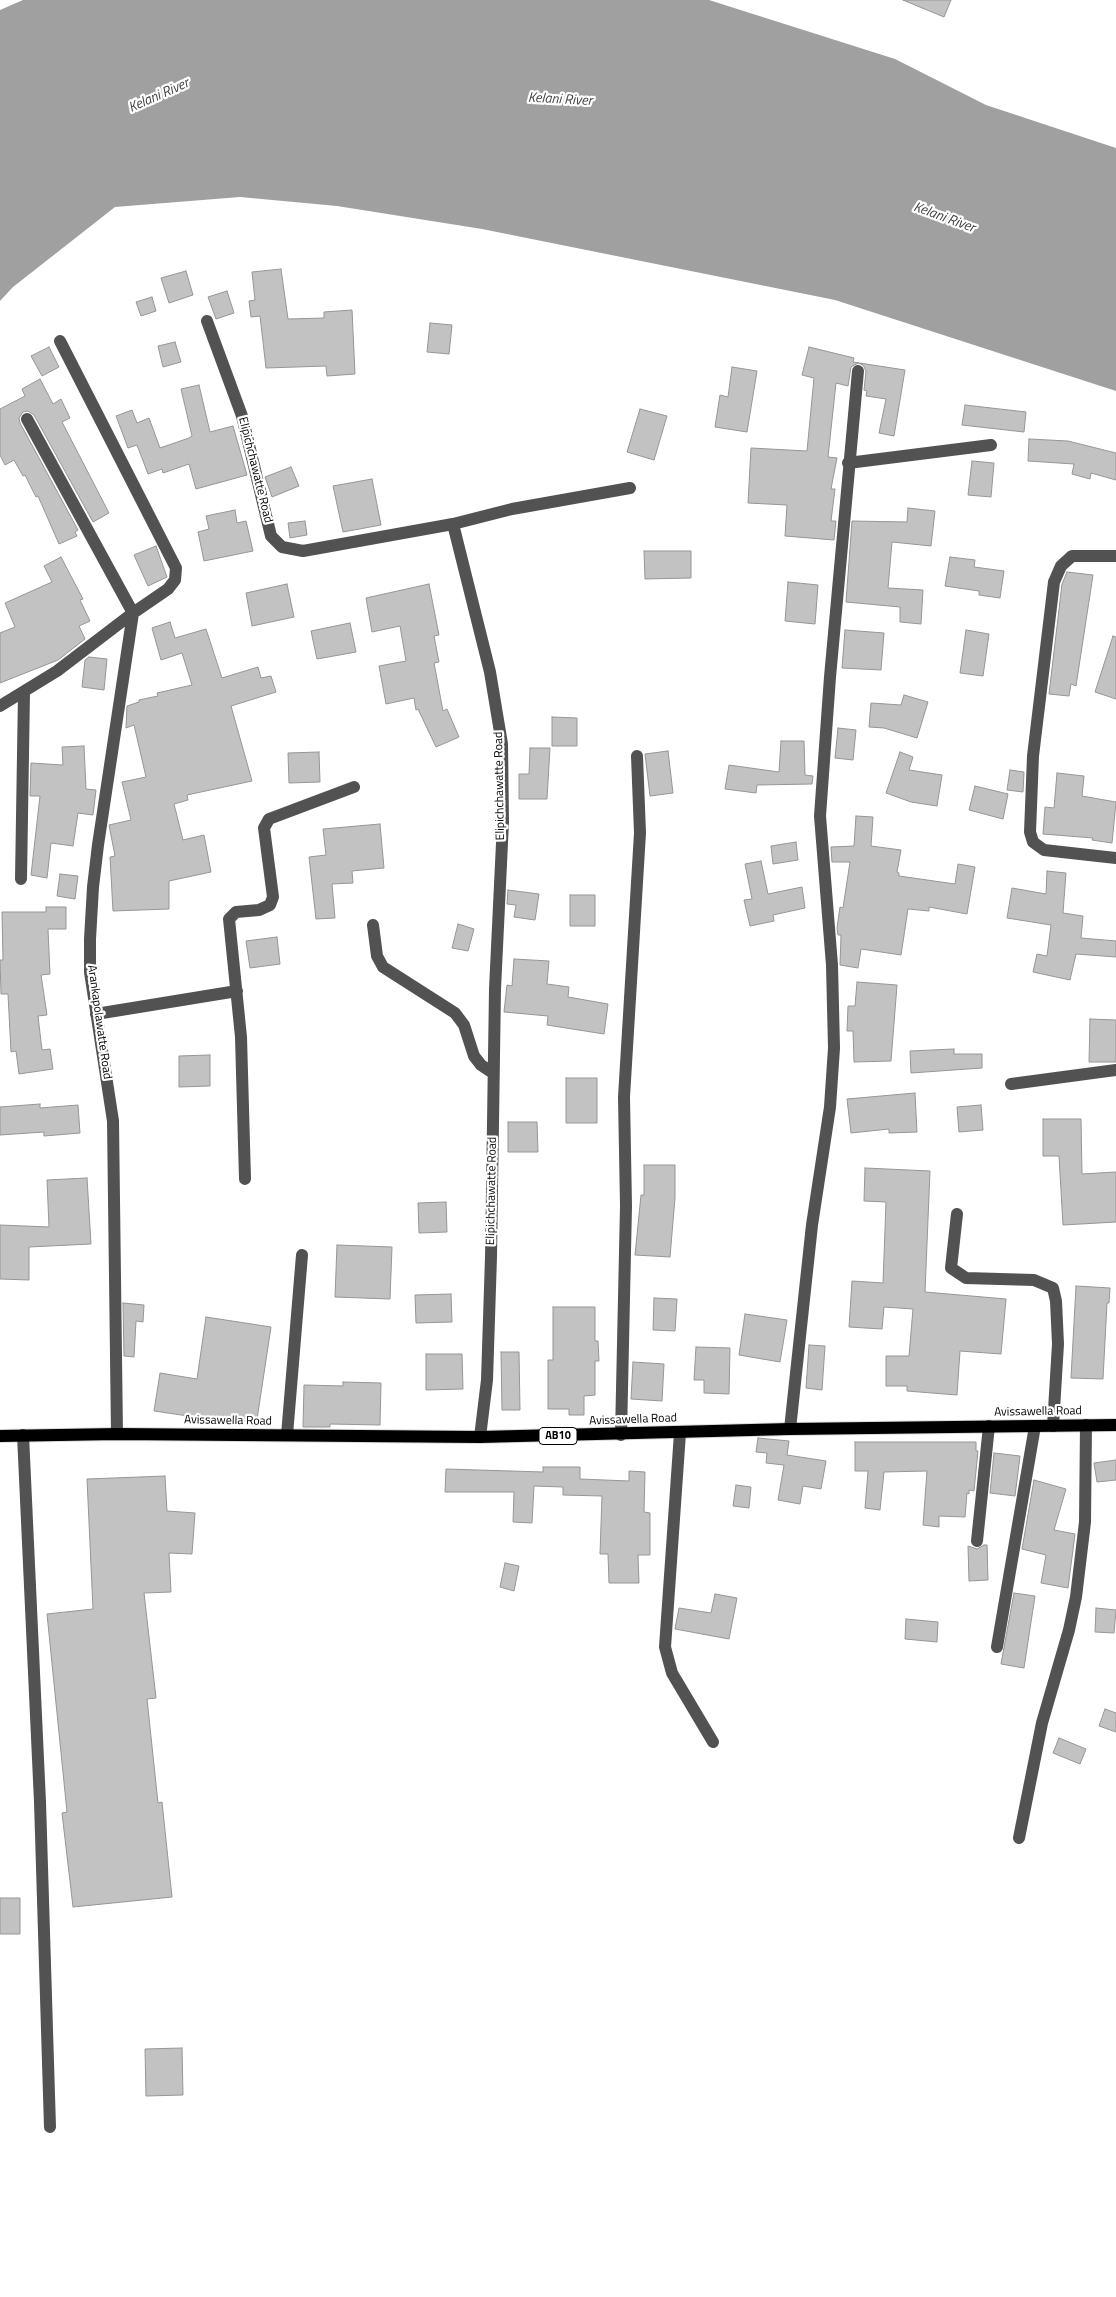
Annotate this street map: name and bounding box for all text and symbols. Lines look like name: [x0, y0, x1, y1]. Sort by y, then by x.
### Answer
water label: Kelani River: [126, 75, 192, 117]
water label: Kelani River: [527, 90, 593, 110]
water label: Kelani River: [911, 199, 977, 237]
street label: Elipichchawatte Road: [235, 416, 275, 524]
street label: Elipichchawatte Road: [492, 732, 508, 840]
street label: Arankapolawatte Road: [84, 964, 114, 1080]
street label: Elipichchawatte Road: [484, 1137, 500, 1245]
street label: Avissawella Road: [994, 1404, 1082, 1420]
street label: Avissawella Road: [589, 1411, 677, 1429]
street label: Avissawella Road: [184, 1413, 272, 1429]
road number: AB10: [539, 1428, 577, 1444]

